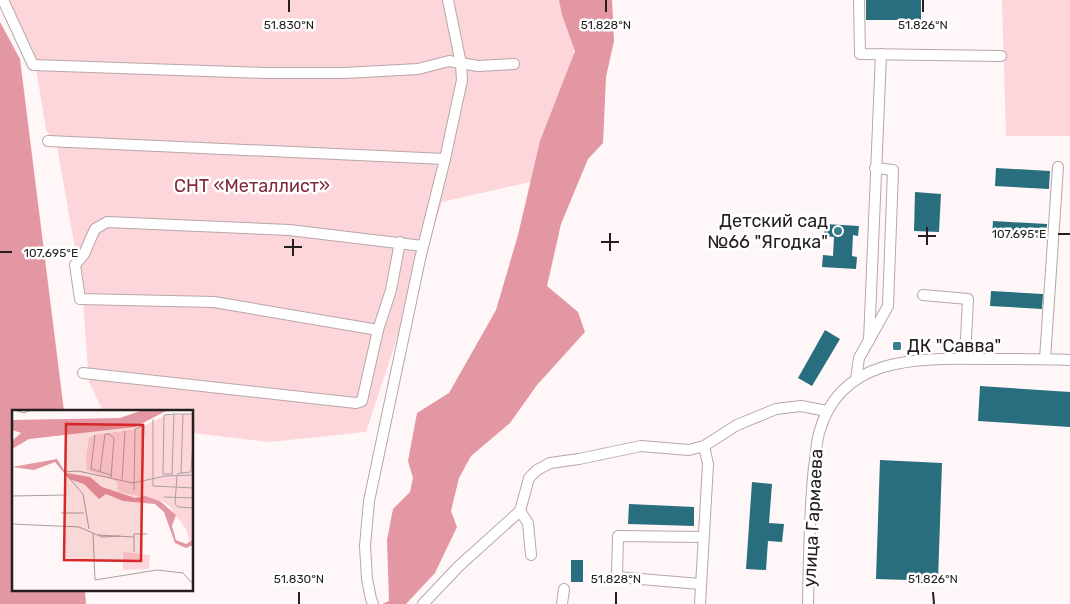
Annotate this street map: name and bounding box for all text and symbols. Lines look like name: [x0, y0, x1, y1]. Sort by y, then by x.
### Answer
text: 51.830°N: [264, 18, 314, 32]
text: 51.828°N: [581, 18, 631, 32]
text: 51.826°N: [898, 18, 948, 32]
park label: СНТ «Металлист»: [174, 175, 330, 197]
place label: Детский сад №66 "Ягодка": [707, 210, 828, 253]
marker: Детский сад №66 "Ягодка": [832, 225, 844, 237]
text: 107.695°E: [992, 227, 1046, 241]
text: 107.695°E: [24, 246, 78, 260]
place label: ДК "Савва": [907, 335, 1001, 357]
marker: ДК "Савва": [891, 340, 903, 352]
inset map: [12, 410, 194, 592]
street label: улица Гармаева: [798, 448, 828, 588]
text: 51.830°N: [274, 572, 324, 586]
text: 51.828°N: [591, 572, 641, 586]
text: 51.826°N: [908, 572, 958, 586]

